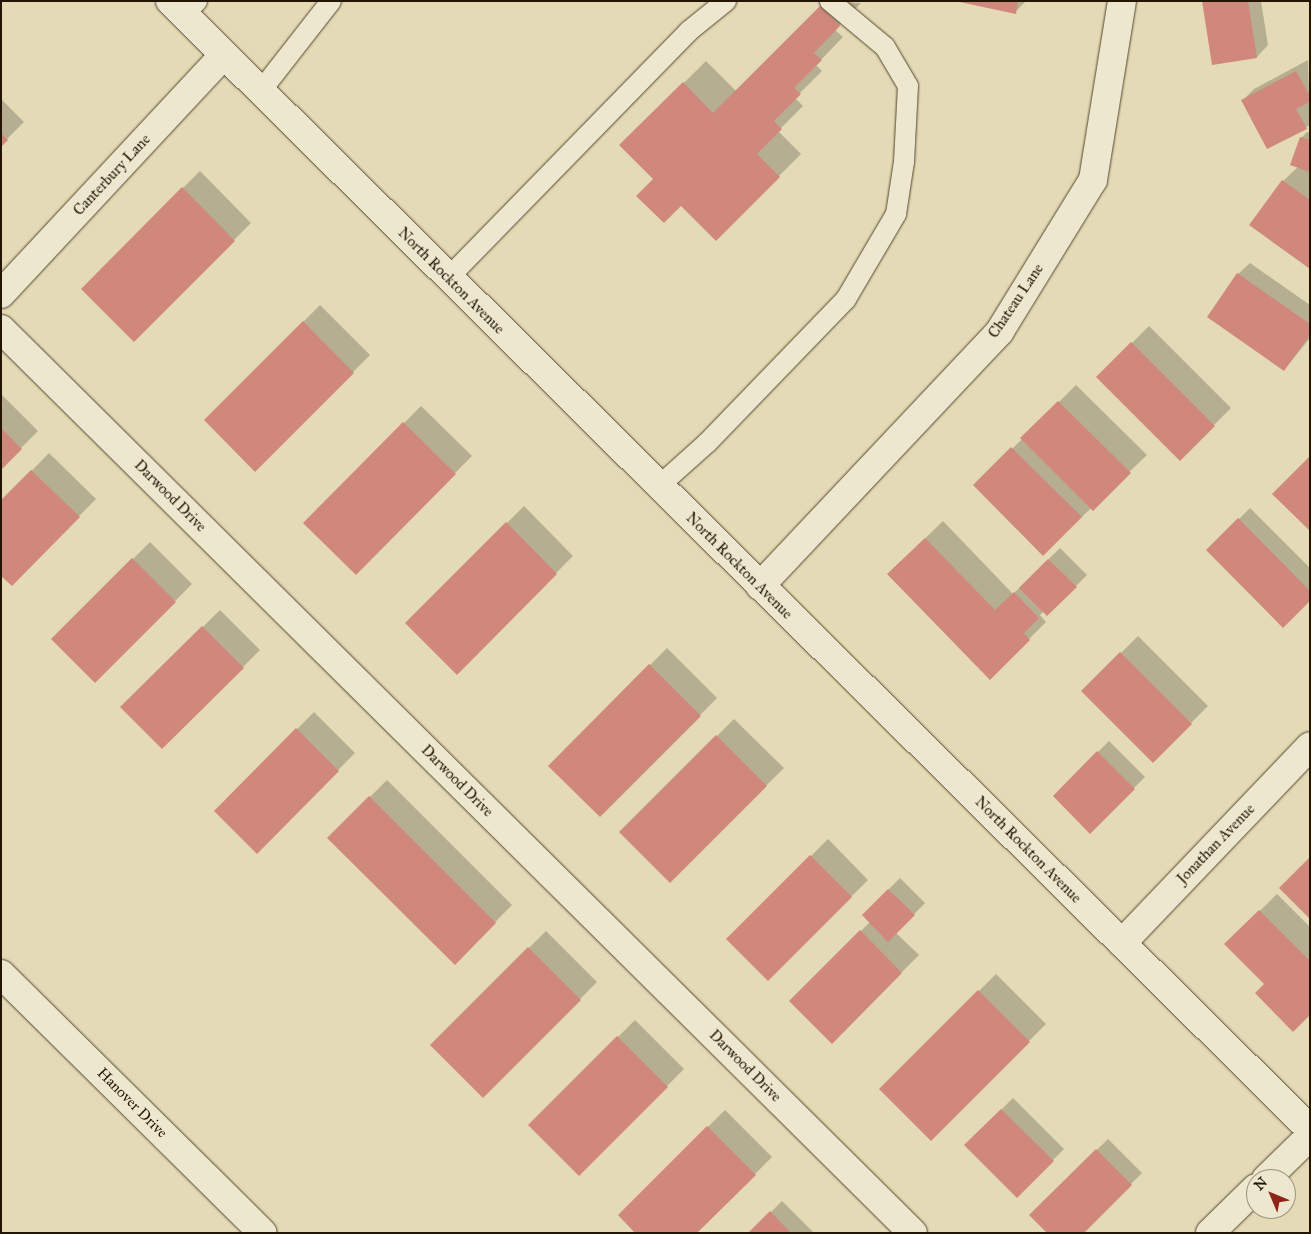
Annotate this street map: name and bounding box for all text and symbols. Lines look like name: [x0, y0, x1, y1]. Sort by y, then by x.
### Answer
street label: Canterbury Lane: [70, 131, 154, 219]
street label: North Rockton Avenue: [394, 224, 508, 338]
street label: Chateau Lane: [985, 260, 1047, 342]
street label: Darwood Drive: [130, 456, 210, 536]
street label: North Rockton Avenue: [682, 509, 796, 623]
street label: Darwood Drive: [417, 741, 497, 821]
street label: North Rockton Avenue: [971, 793, 1085, 907]
street label: Jonathan Avenue: [1173, 800, 1259, 888]
street label: Darwood Drive: [705, 1026, 785, 1106]
street label: Hanover Drive: [93, 1064, 171, 1142]
north arrow: [1246, 1169, 1296, 1219]
text: N: [1251, 1174, 1271, 1194]

